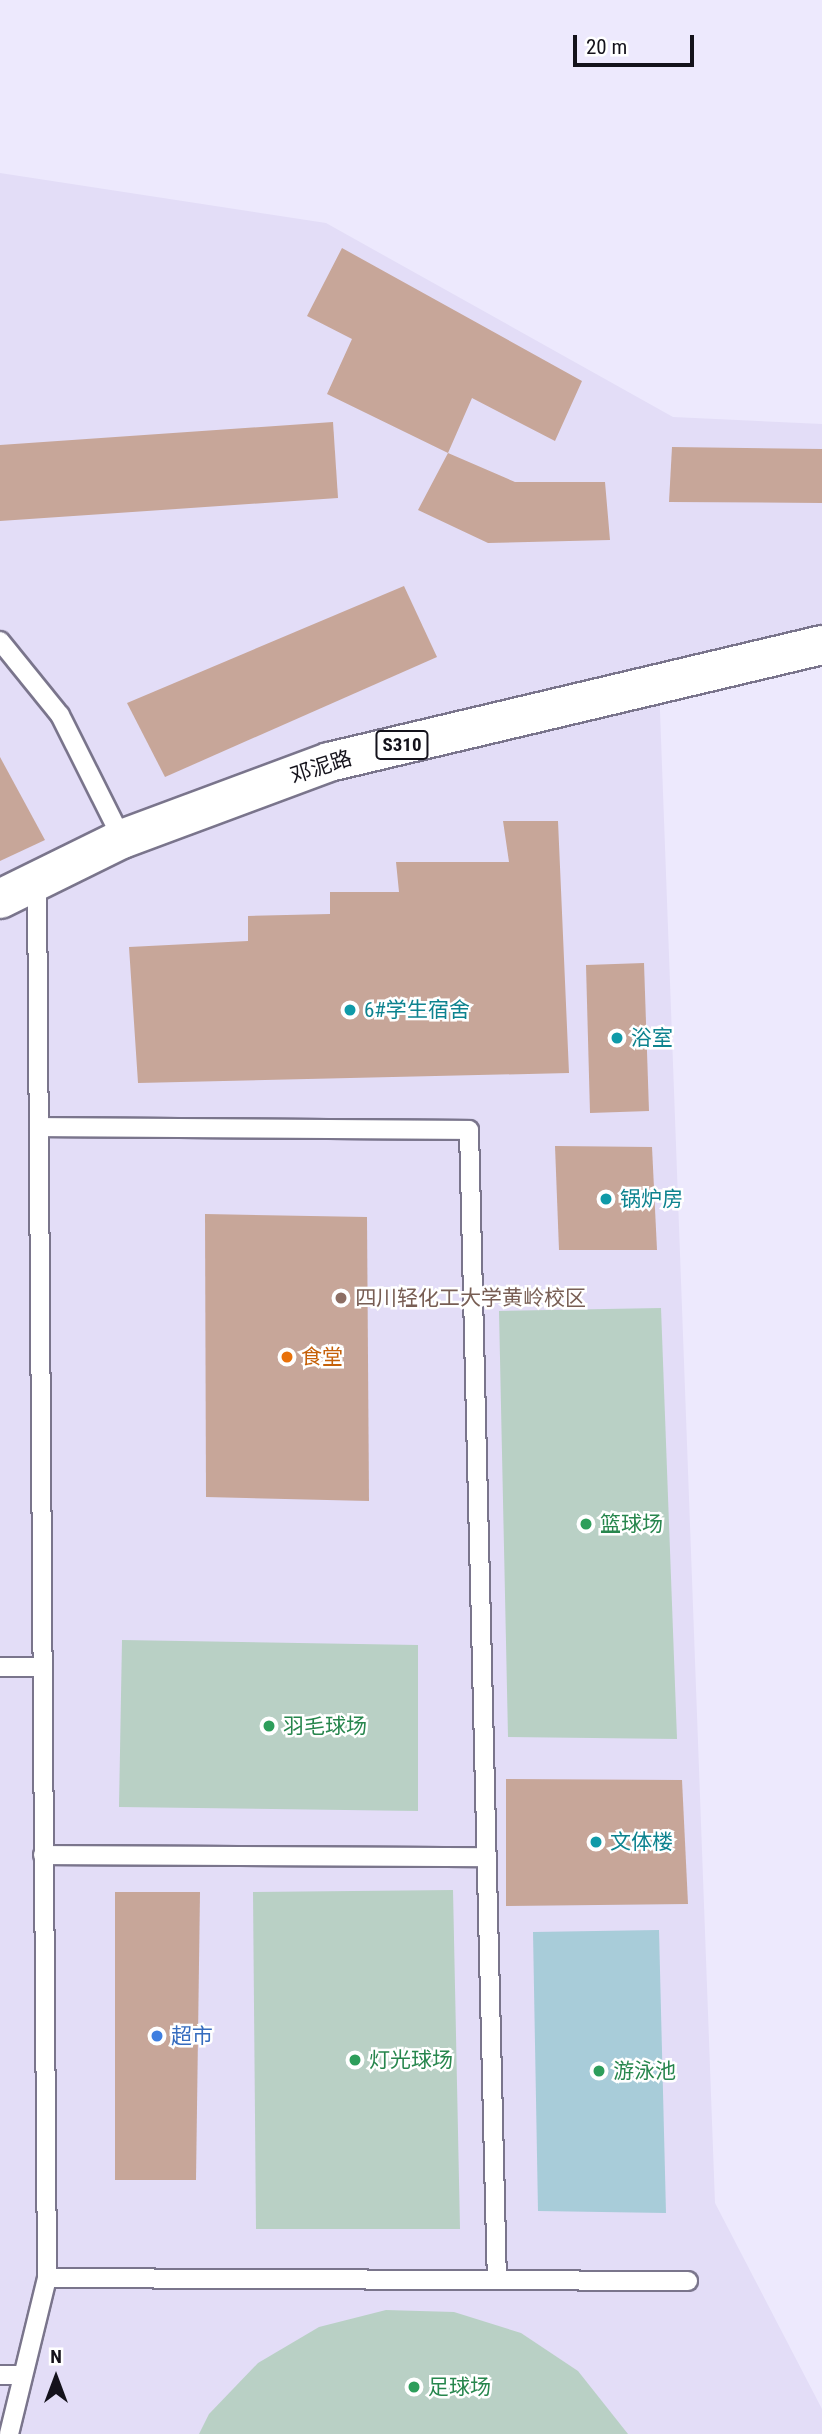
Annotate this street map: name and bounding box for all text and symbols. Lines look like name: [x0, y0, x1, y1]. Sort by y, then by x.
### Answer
scale bar: [577, 21, 698, 65]
text: 20 m: [586, 35, 627, 59]
road number: S310: [374, 730, 430, 760]
street label: 邓泥路: [287, 745, 355, 789]
place label: 6#学生宿舍: [364, 997, 470, 1023]
marker: 6#学生宿舍: [342, 1002, 358, 1018]
place label: 浴室: [631, 1025, 673, 1051]
marker: 浴室: [609, 1030, 625, 1046]
place label: 锅炉房: [620, 1186, 683, 1212]
marker: 锅炉房: [598, 1191, 614, 1207]
place label: 四川轻化工大学黄岭校区: [355, 1285, 586, 1311]
marker: 四川轻化工大学黄岭校区: [333, 1290, 349, 1306]
place label: 食堂: [301, 1344, 343, 1370]
marker: 食堂: [279, 1349, 295, 1365]
place label: 篮球场: [600, 1511, 663, 1537]
marker: 篮球场: [578, 1516, 594, 1532]
place label: 羽毛球场: [283, 1713, 367, 1739]
marker: 羽毛球场: [261, 1718, 277, 1734]
place label: 文体楼: [610, 1829, 673, 1855]
marker: 文体楼: [588, 1834, 604, 1850]
place label: 超市: [171, 2023, 213, 2049]
marker: 超市: [149, 2028, 165, 2044]
place label: 灯光球场: [369, 2047, 453, 2073]
marker: 灯光球场: [347, 2052, 363, 2068]
place label: 游泳池: [613, 2058, 676, 2084]
marker: 游泳池: [591, 2063, 607, 2079]
north arrow: [21, 2343, 91, 2413]
text: N: [50, 2345, 62, 2368]
place label: 足球场: [428, 2374, 491, 2400]
marker: 足球场: [406, 2379, 422, 2395]

